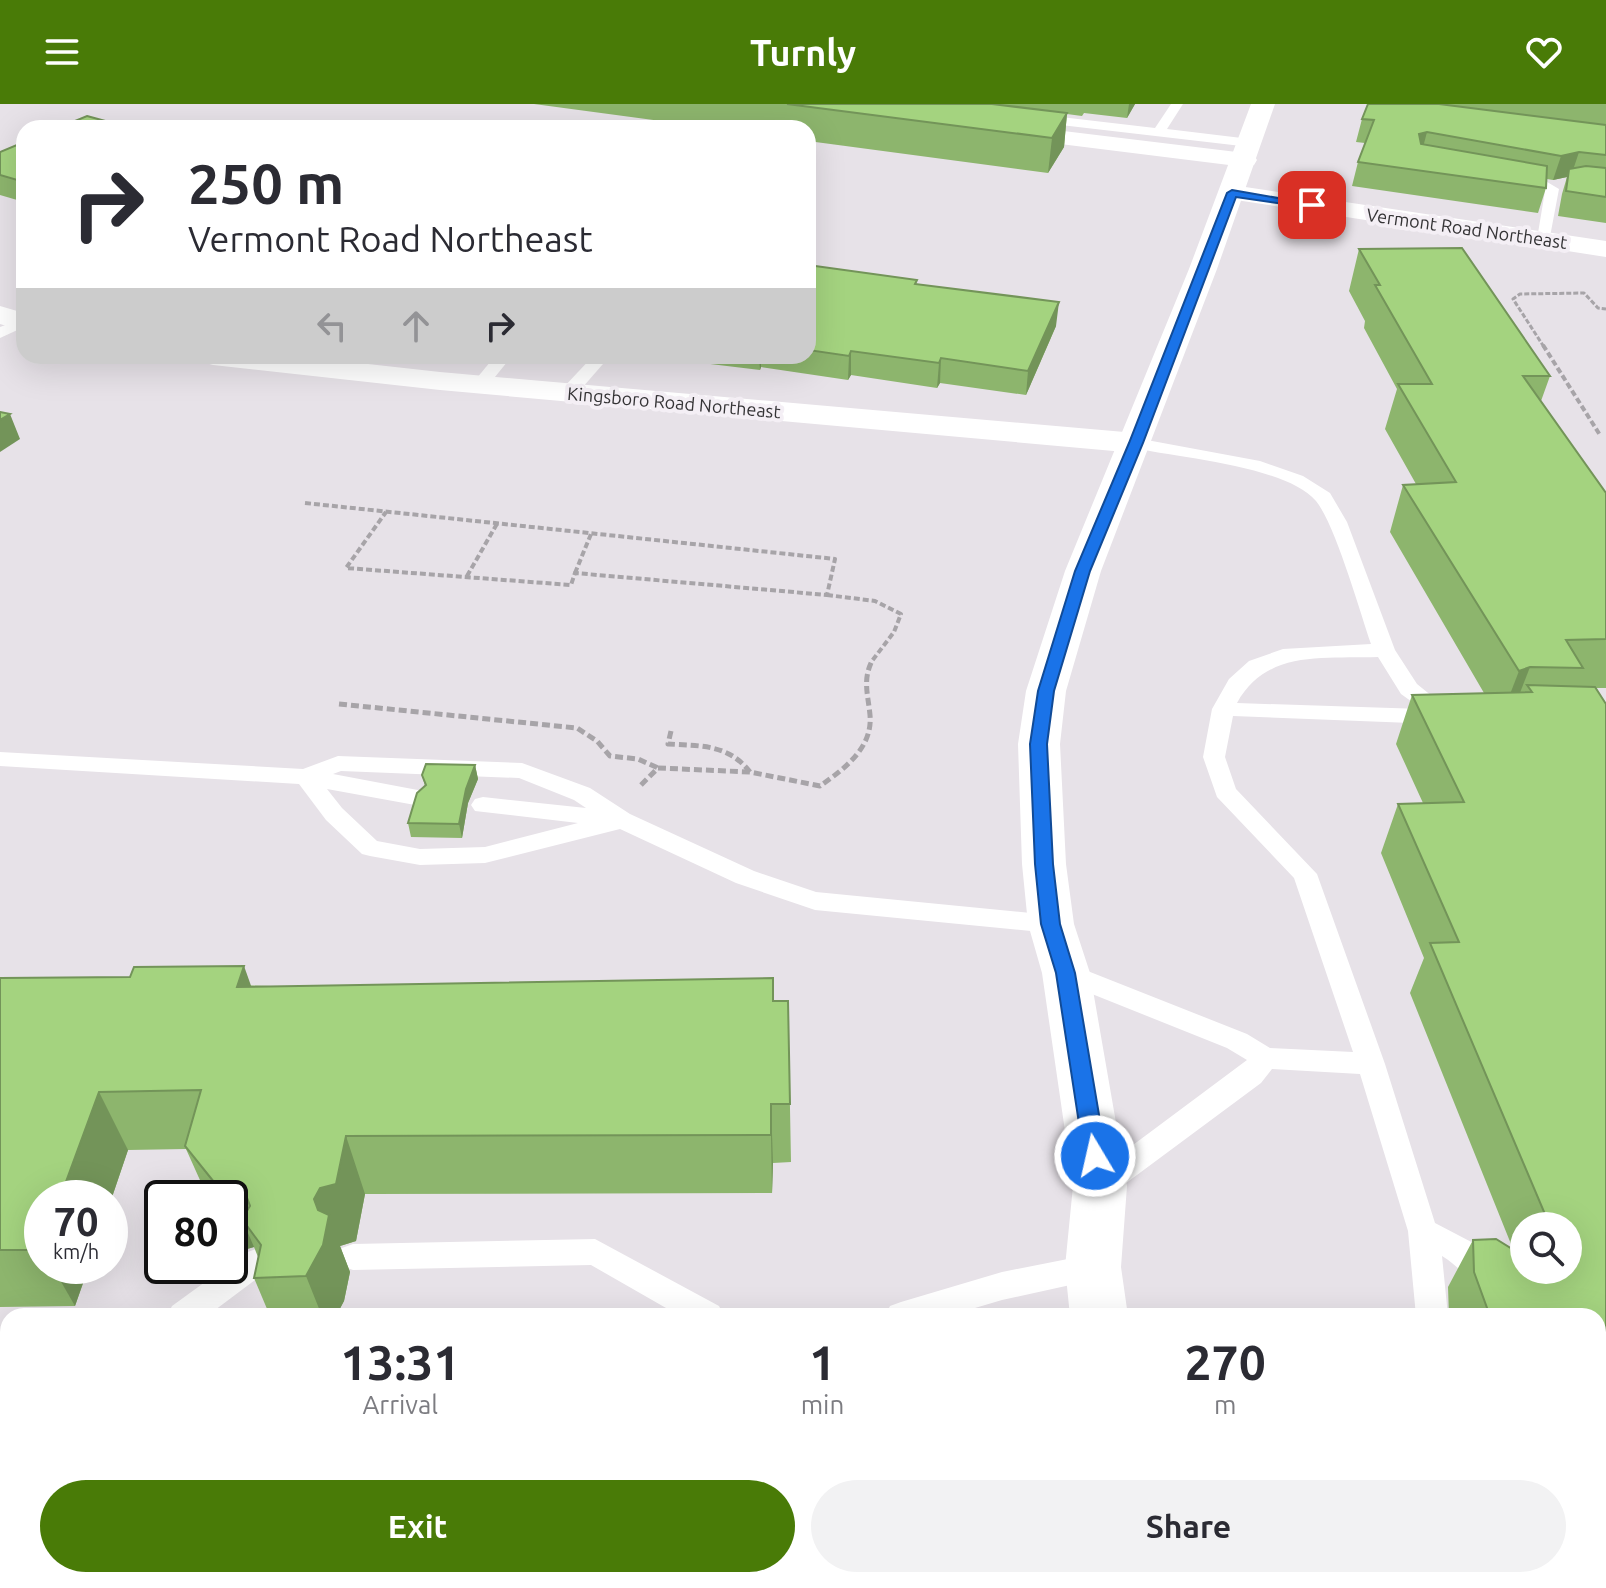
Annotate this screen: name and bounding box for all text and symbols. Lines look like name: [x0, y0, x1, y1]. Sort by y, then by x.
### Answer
icon: menu: [40, 30, 84, 74]
icon: heart: [1522, 30, 1566, 74]
text: Turnly: [750, 32, 856, 73]
icon: right: [56, 152, 160, 256]
text: 250 m: [188, 152, 344, 215]
pin: [1278, 171, 1346, 239]
icon: arrive: [1290, 183, 1334, 227]
street label: Vermont Road Northeast: [1365, 204, 1569, 252]
text: Vermont Road Northeast: [188, 218, 593, 259]
icon: left: [310, 304, 354, 348]
icon: ahead: [394, 304, 438, 348]
icon: right: [478, 304, 522, 348]
street label: Kingsboro Road Northeast: [567, 383, 781, 421]
position arrow: [1053, 1114, 1137, 1198]
speed limit sign: 80: [144, 1180, 248, 1284]
text: 70: [53, 1199, 99, 1244]
map controls: [1510, 1212, 1582, 1284]
button: search: [1510, 1212, 1582, 1284]
text: km/h: [53, 1240, 99, 1263]
text: 13:31: [340, 1335, 460, 1389]
text: 1: [809, 1335, 836, 1389]
text: 270: [1185, 1335, 1266, 1389]
text: Arrival: [362, 1390, 438, 1419]
text: min: [801, 1390, 844, 1419]
text: m: [1214, 1390, 1236, 1419]
button: Exit: [40, 1480, 795, 1572]
button: Share: [811, 1480, 1566, 1572]

